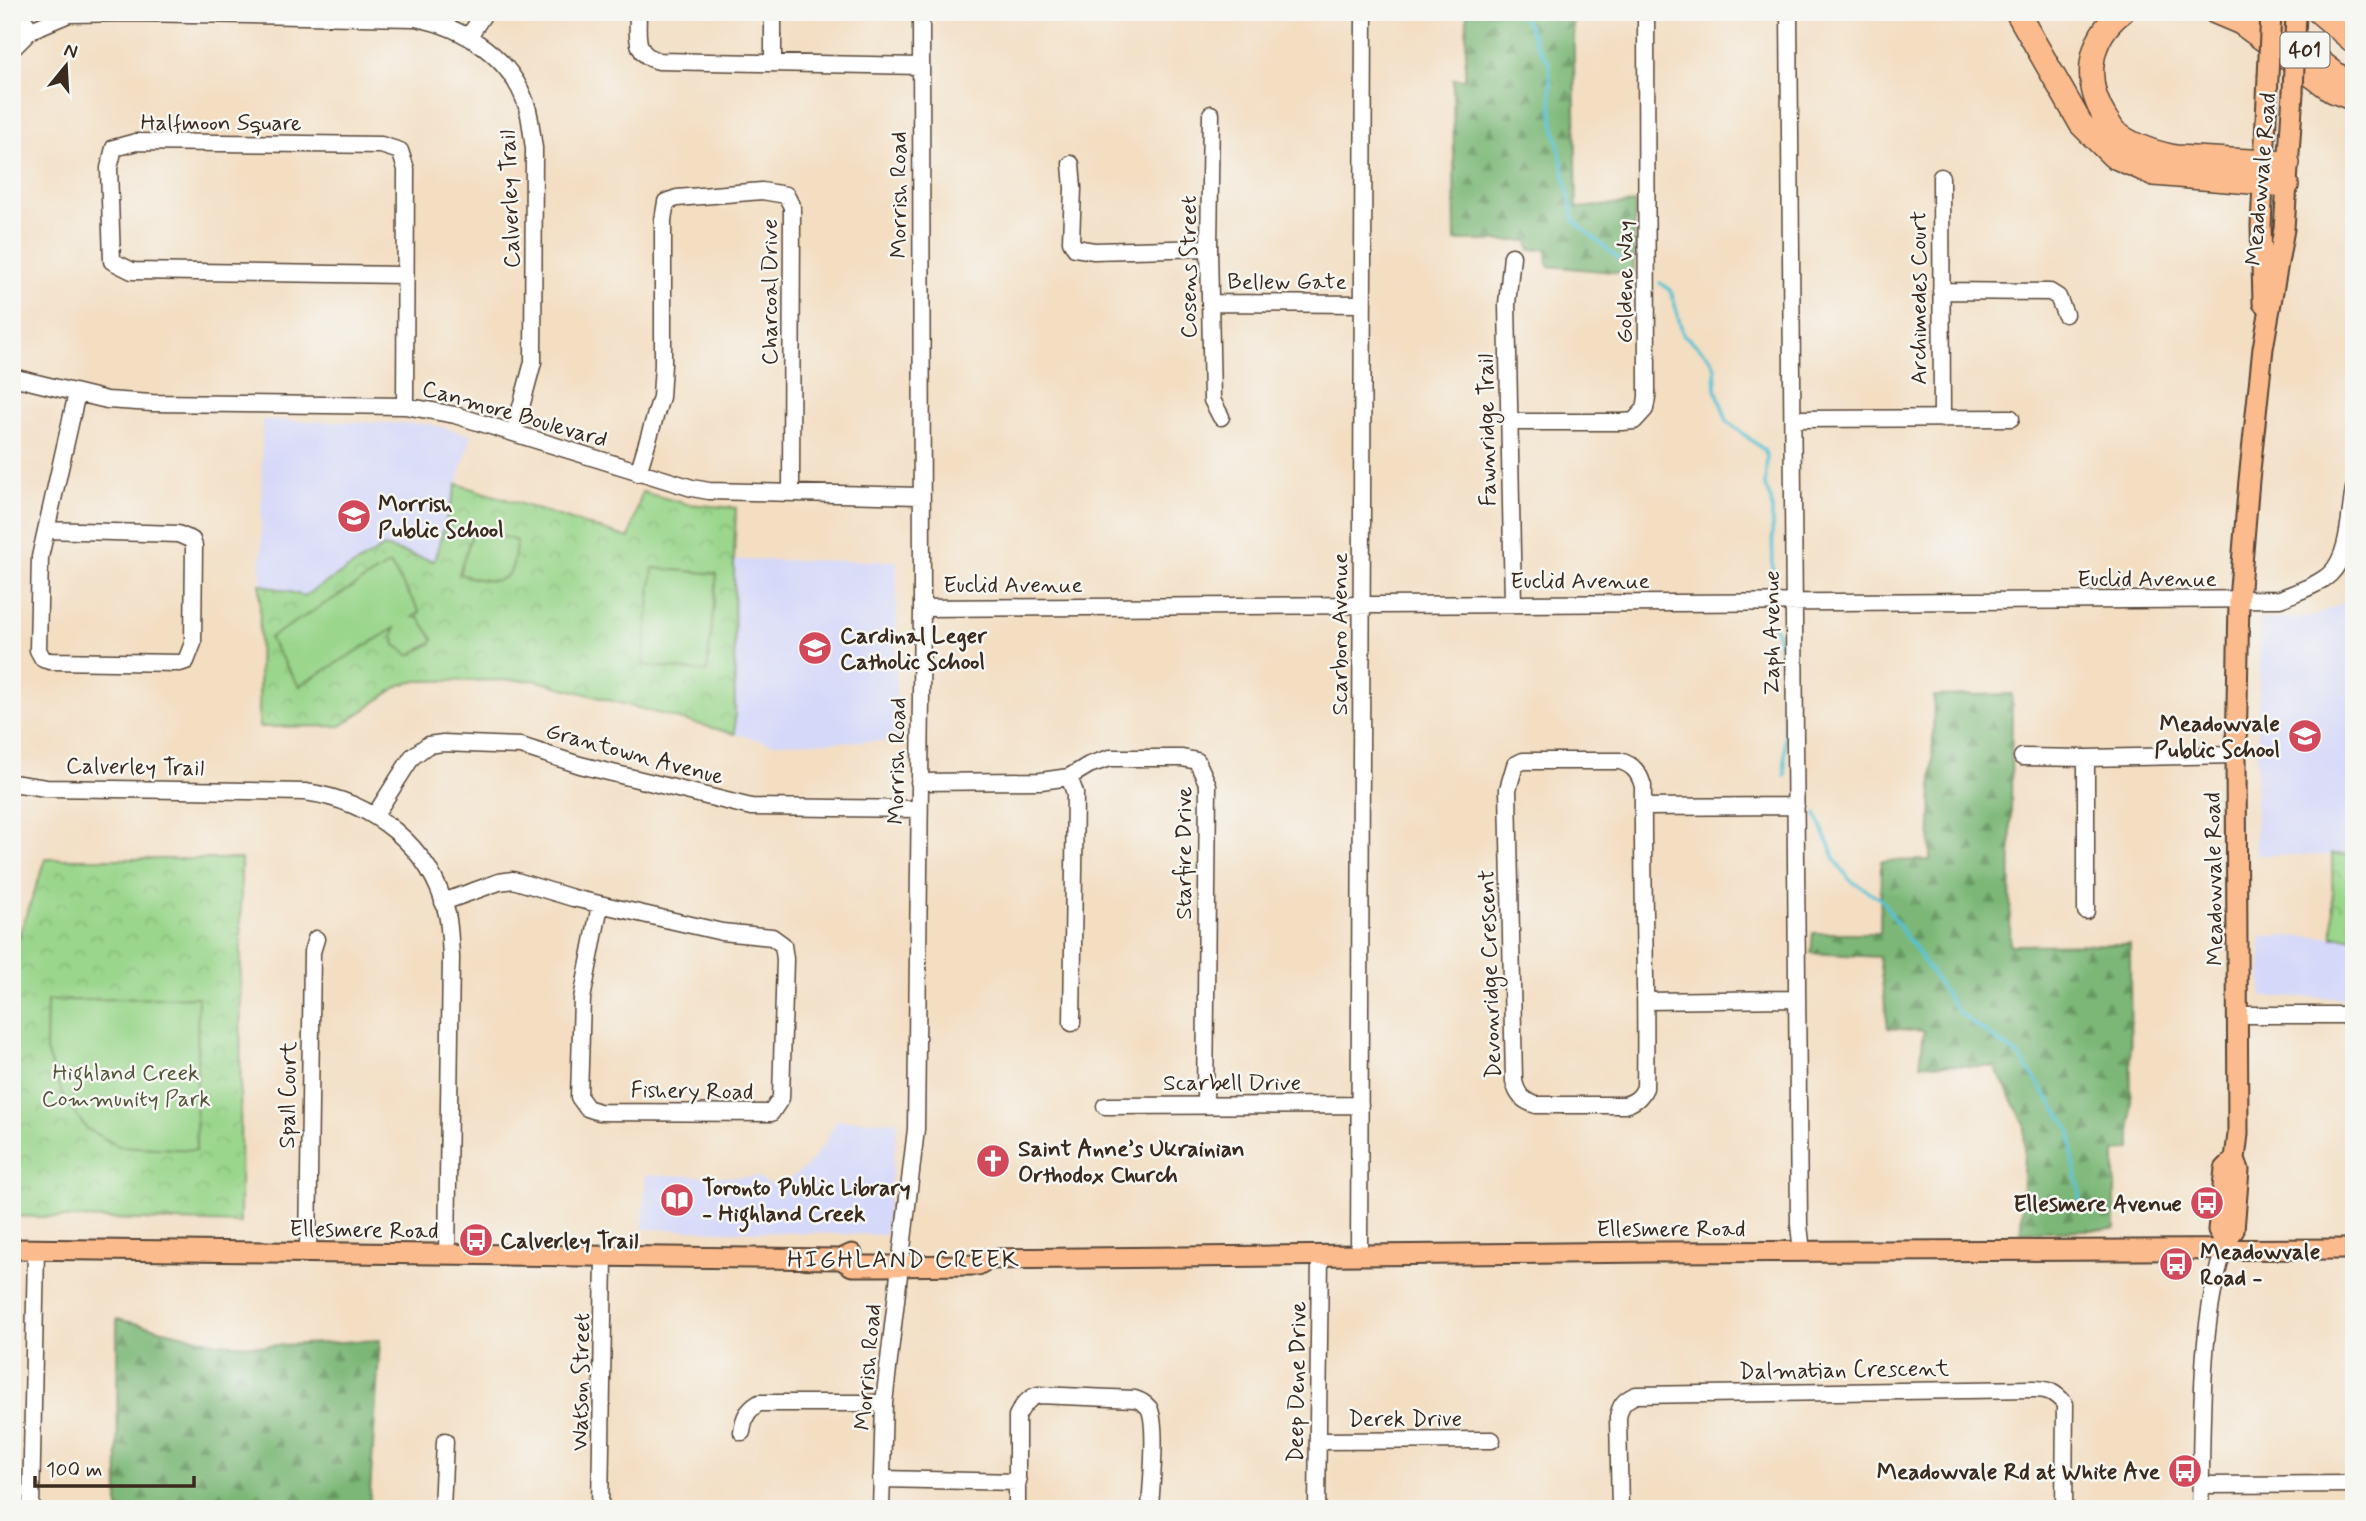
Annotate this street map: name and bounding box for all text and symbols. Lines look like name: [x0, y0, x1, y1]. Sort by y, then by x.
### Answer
north arrow: [32, 32, 102, 102]
road number: 401: [2280, 32, 2330, 68]
text: N: [61, 37, 81, 65]
street label: Meadowvale Road: [2239, 91, 2285, 267]
street label: Halfmoon Square: [140, 109, 302, 139]
street label: Calverley Trail: [494, 129, 528, 269]
street label: Morrish Road: [885, 131, 915, 259]
street label: Cosens Street: [1175, 195, 1205, 339]
street label: Archimedes Court: [1905, 211, 1935, 385]
street label: Charcoal Drive: [756, 219, 786, 365]
street label: Goldene Way: [1611, 220, 1641, 344]
street label: Bellew Gate: [1227, 268, 1347, 298]
street label: Fawnridge Trail: [1472, 353, 1506, 507]
street label: Canmore Boulevard: [418, 374, 611, 456]
place label: Morrish Public School: [378, 490, 504, 546]
school or university icon: Morrish Public School: [335, 497, 373, 535]
street label: Scarboro Avenue: [1326, 552, 1356, 716]
street label: Euclid Avenue: [2077, 565, 2217, 595]
street label: Euclid Avenue: [1510, 567, 1650, 597]
street label: Zaph Avenue: [1758, 570, 1788, 696]
street label: Euclid Avenue: [943, 571, 1083, 601]
place label: Cardinal Leger Catholic School: [840, 622, 988, 678]
school or university icon: Cardinal Leger Catholic School: [796, 629, 834, 667]
street label: Morrish Road: [882, 697, 914, 825]
place label: Meadowvale Public School: [2154, 710, 2280, 766]
street label: Grantown Avenue: [542, 717, 727, 793]
school or university icon: Meadowvale Public School: [2286, 717, 2324, 755]
street label: Calverley Trail: [66, 752, 204, 784]
street label: Starfire Drive: [1170, 786, 1200, 920]
street label: Meadowvale Road: [2198, 792, 2232, 966]
street label: Devonridge Crescent: [1472, 869, 1512, 1079]
street label: Spall Court: [273, 1041, 305, 1149]
park label: Highland Creek Community Park: [41, 1059, 211, 1115]
street label: Scarbell Drive: [1163, 1069, 1301, 1099]
street label: Fishery Road: [630, 1076, 754, 1108]
place label: Saint Anne’s Ukrainian Orthodox Church: [1018, 1135, 1245, 1191]
church icon: Saint Anne’s Ukrainian Orthodox Church: [974, 1142, 1012, 1180]
place label: Toronto Public Library - Highland Creek: [702, 1174, 911, 1233]
library icon: Toronto Public Library - Highland Creek: [658, 1181, 696, 1219]
bus stop icon: Ellesmere Avenue: [2188, 1184, 2226, 1222]
place label: Ellesmere Avenue: [2013, 1190, 2182, 1220]
street label: Ellesmere Road: [289, 1215, 439, 1247]
street label: Ellesmere Road: [1596, 1215, 1746, 1245]
bus stop icon: Calverley Trail: [457, 1221, 495, 1259]
place label: Calverley Trail: [500, 1227, 639, 1257]
place label: Meadowvale Road -: [2200, 1238, 2321, 1294]
district label: HIGHLAND CREEK: [787, 1245, 1021, 1276]
bus stop icon: Meadowvale Road -: [2157, 1245, 2195, 1283]
street label: Deep Dene Drive: [1282, 1301, 1314, 1463]
street label: Morrish Road: [849, 1303, 889, 1432]
street label: Watson Street: [566, 1313, 598, 1451]
street label: Dalmatian Crescent: [1739, 1354, 1950, 1388]
street label: Derek Drive: [1348, 1405, 1462, 1435]
scale bar: [35, 1444, 194, 1488]
bus stop icon: Meadowvale Rd at White Ave: [2166, 1452, 2204, 1490]
text: 100 m: [46, 1456, 102, 1484]
place label: Meadowvale Rd at White Ave: [1877, 1458, 2161, 1488]

